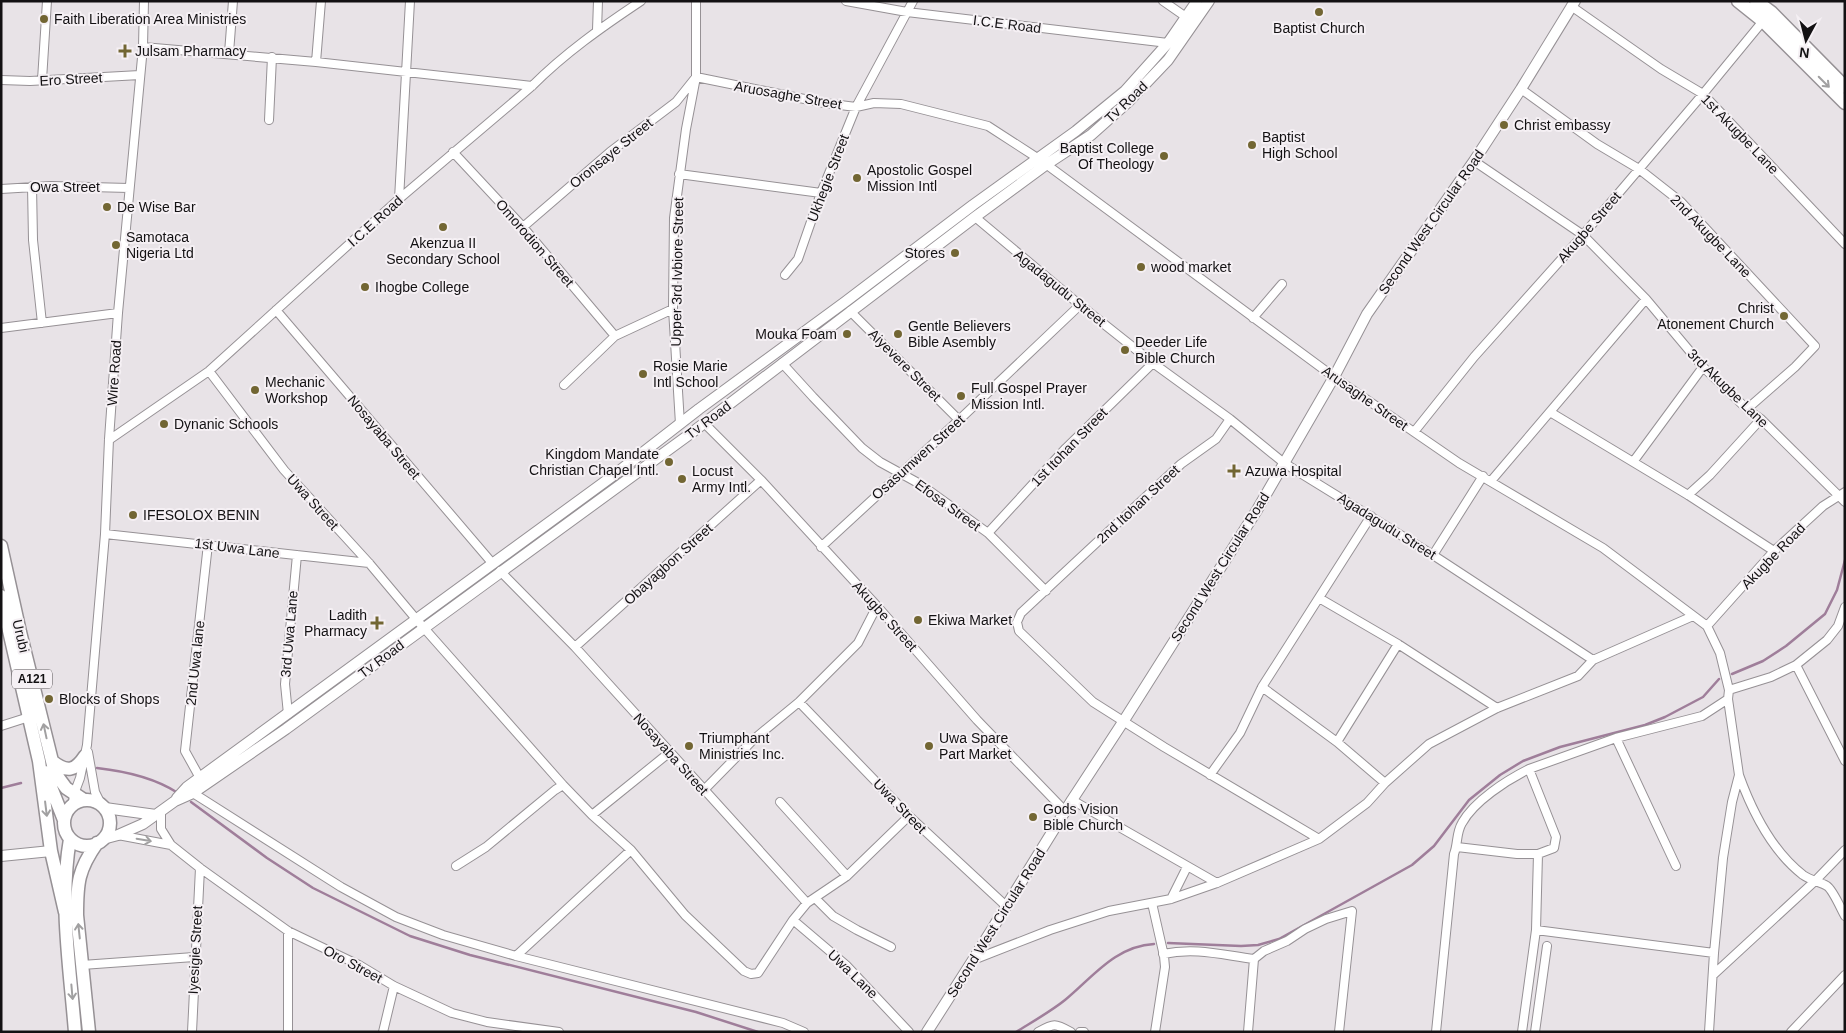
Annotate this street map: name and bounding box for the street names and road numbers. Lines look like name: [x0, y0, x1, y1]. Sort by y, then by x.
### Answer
street label: I.C.E Road: [972, 12, 1042, 36]
street label: Ero Street: [39, 69, 103, 89]
street label: Aruosaghe Street: [733, 78, 843, 112]
street label: Tv Road: [1101, 78, 1151, 126]
street label: 1st Akugbe Lane: [1698, 91, 1782, 177]
street label: Oronsaye Street: [566, 115, 656, 191]
street label: Ukhegie Street: [804, 132, 852, 224]
street label: Second West Circular Road: [1375, 147, 1487, 297]
street label: Owa Street: [30, 179, 100, 195]
street label: Akugbe Street: [1554, 188, 1624, 266]
street label: 2nd Akugbe Lane: [1667, 191, 1755, 281]
street label: I.C.E Road: [344, 192, 406, 250]
street label: Omorodion Street: [493, 196, 577, 290]
street label: Upper 3rd Ivbiore Street: [668, 197, 686, 347]
street label: Agadagudu Street: [1011, 246, 1109, 330]
street label: Aiyevere Street: [866, 326, 945, 405]
street label: Wire Road: [104, 339, 124, 407]
street label: 3rd Akugbe Lane: [1684, 345, 1772, 431]
street label: Arusaghe Street: [1319, 362, 1411, 434]
street label: Nosayaba Street: [344, 392, 424, 482]
street label: Tv Road: [682, 398, 734, 442]
street label: 1st Itohan Street: [1028, 404, 1111, 490]
street label: Osasumwen Street: [868, 411, 968, 503]
street label: 2nd Itohan Street: [1093, 461, 1183, 546]
street label: Uwa Street: [284, 471, 342, 533]
street label: Efosa Street: [912, 476, 984, 534]
street label: Agadagudu Street: [1335, 489, 1439, 563]
street label: Second West Circular Road: [1168, 490, 1272, 644]
street label: Obayagbon Street: [620, 520, 716, 608]
street label: Akugbe Road: [1738, 520, 1808, 592]
street label: 1st Uwa Lane: [194, 535, 281, 561]
street label: Akugbe Street: [849, 578, 921, 654]
street label: 3rd Uwa Lane: [277, 590, 301, 678]
street label: Urubi: [9, 618, 33, 654]
street label: 2nd Uwa lane: [183, 619, 207, 706]
street label: Tv Road: [355, 637, 407, 681]
road number: A121: [12, 670, 52, 689]
street label: Nosayaba Street: [630, 710, 712, 798]
street label: Uwa Street: [870, 776, 930, 837]
street label: Second West Circular Road: [944, 846, 1048, 1000]
street label: Iyesigie Street: [185, 905, 205, 995]
street label: Oro Street: [321, 942, 385, 986]
street label: Uwa Lane: [825, 946, 881, 1002]

